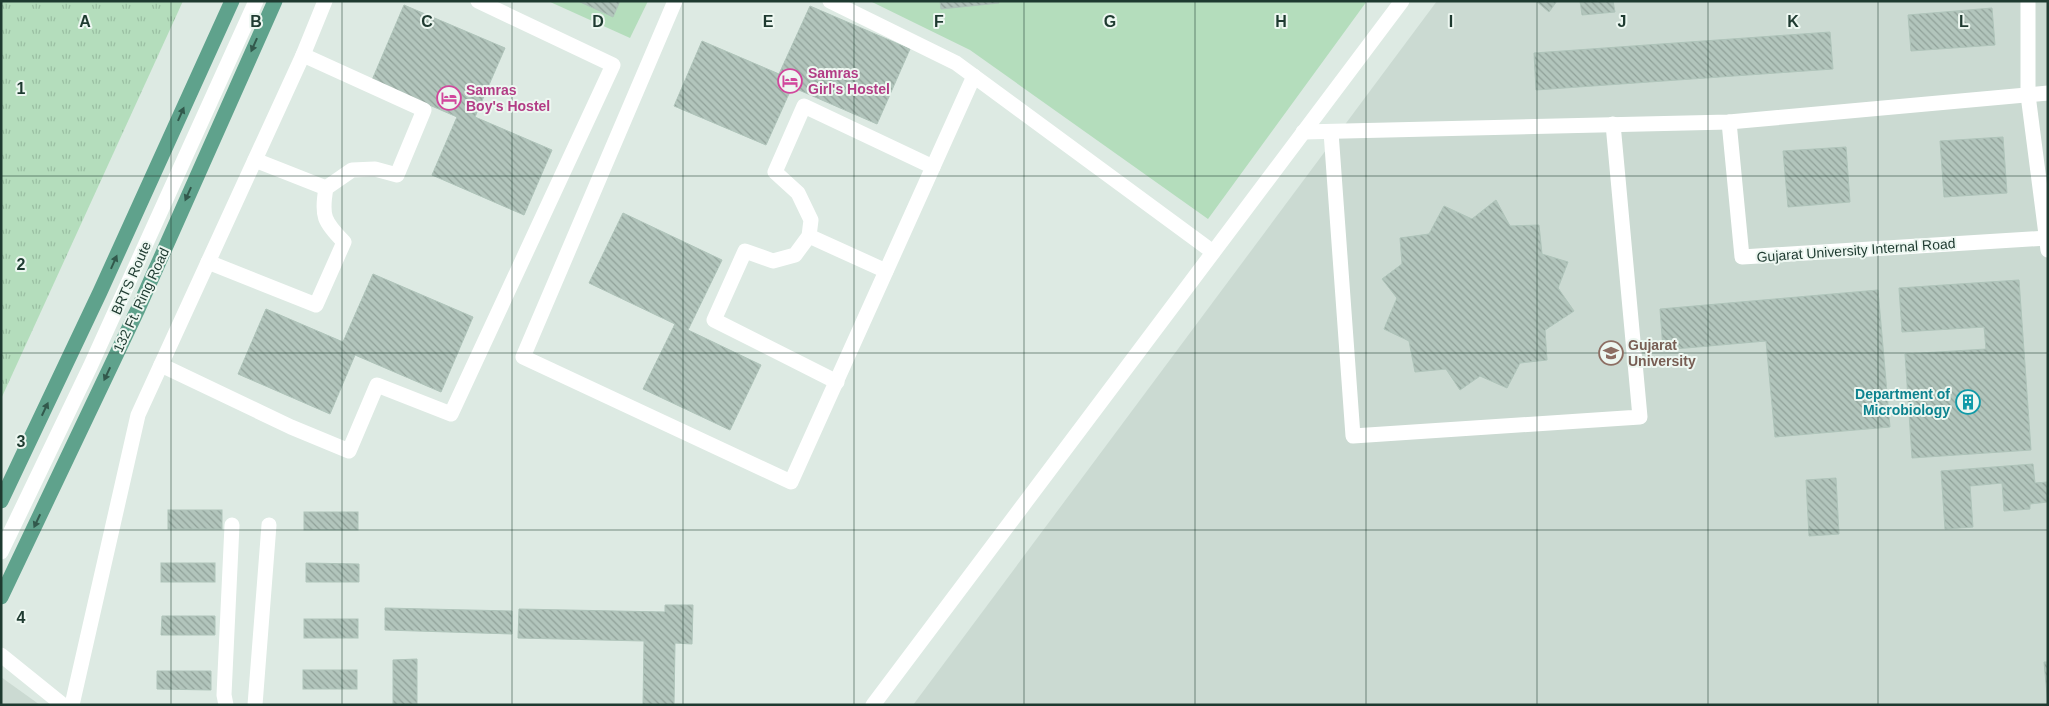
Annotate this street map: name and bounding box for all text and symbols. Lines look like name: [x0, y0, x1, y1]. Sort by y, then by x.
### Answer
text: A: [79, 13, 91, 30]
text: B: [250, 13, 262, 30]
text: C: [421, 13, 433, 30]
text: D: [592, 13, 604, 30]
text: E: [763, 13, 774, 30]
text: F: [934, 13, 944, 30]
text: G: [1104, 13, 1116, 30]
text: H: [1275, 13, 1287, 30]
text: I: [1449, 13, 1453, 30]
text: J: [1618, 13, 1626, 30]
text: K: [1787, 13, 1799, 30]
text: L: [1959, 13, 1969, 30]
one-way arrow: [250, 38, 258, 52]
place label: Samras Girl's Hostel: [808, 65, 890, 97]
hotel icon: Samras Girl's Hostel: [777, 68, 803, 94]
text: 1: [17, 80, 26, 97]
place label: Samras Boy's Hostel: [466, 82, 550, 114]
hotel icon: Samras Boy's Hostel: [436, 85, 462, 111]
one-way arrow: [177, 107, 185, 121]
one-way arrow: [184, 187, 192, 201]
street label: Gujarat University Internal Road: [1756, 235, 1956, 265]
street label: BRTS Route: [108, 239, 154, 317]
street label: 132 Ft. Ring Road: [110, 245, 172, 355]
one-way arrow: [110, 255, 118, 269]
text: 2: [17, 256, 26, 273]
place label: Gujarat University: [1628, 337, 1696, 369]
school or university icon: Gujarat University: [1598, 340, 1624, 366]
one-way arrow: [103, 367, 111, 381]
place label: Department of Microbiology: [1855, 386, 1950, 418]
building icon: Department of Microbiology: [1955, 389, 1981, 415]
one-way arrow: [41, 402, 49, 416]
text: 3: [17, 433, 26, 450]
one-way arrow: [33, 514, 41, 528]
text: 4: [17, 609, 26, 626]

